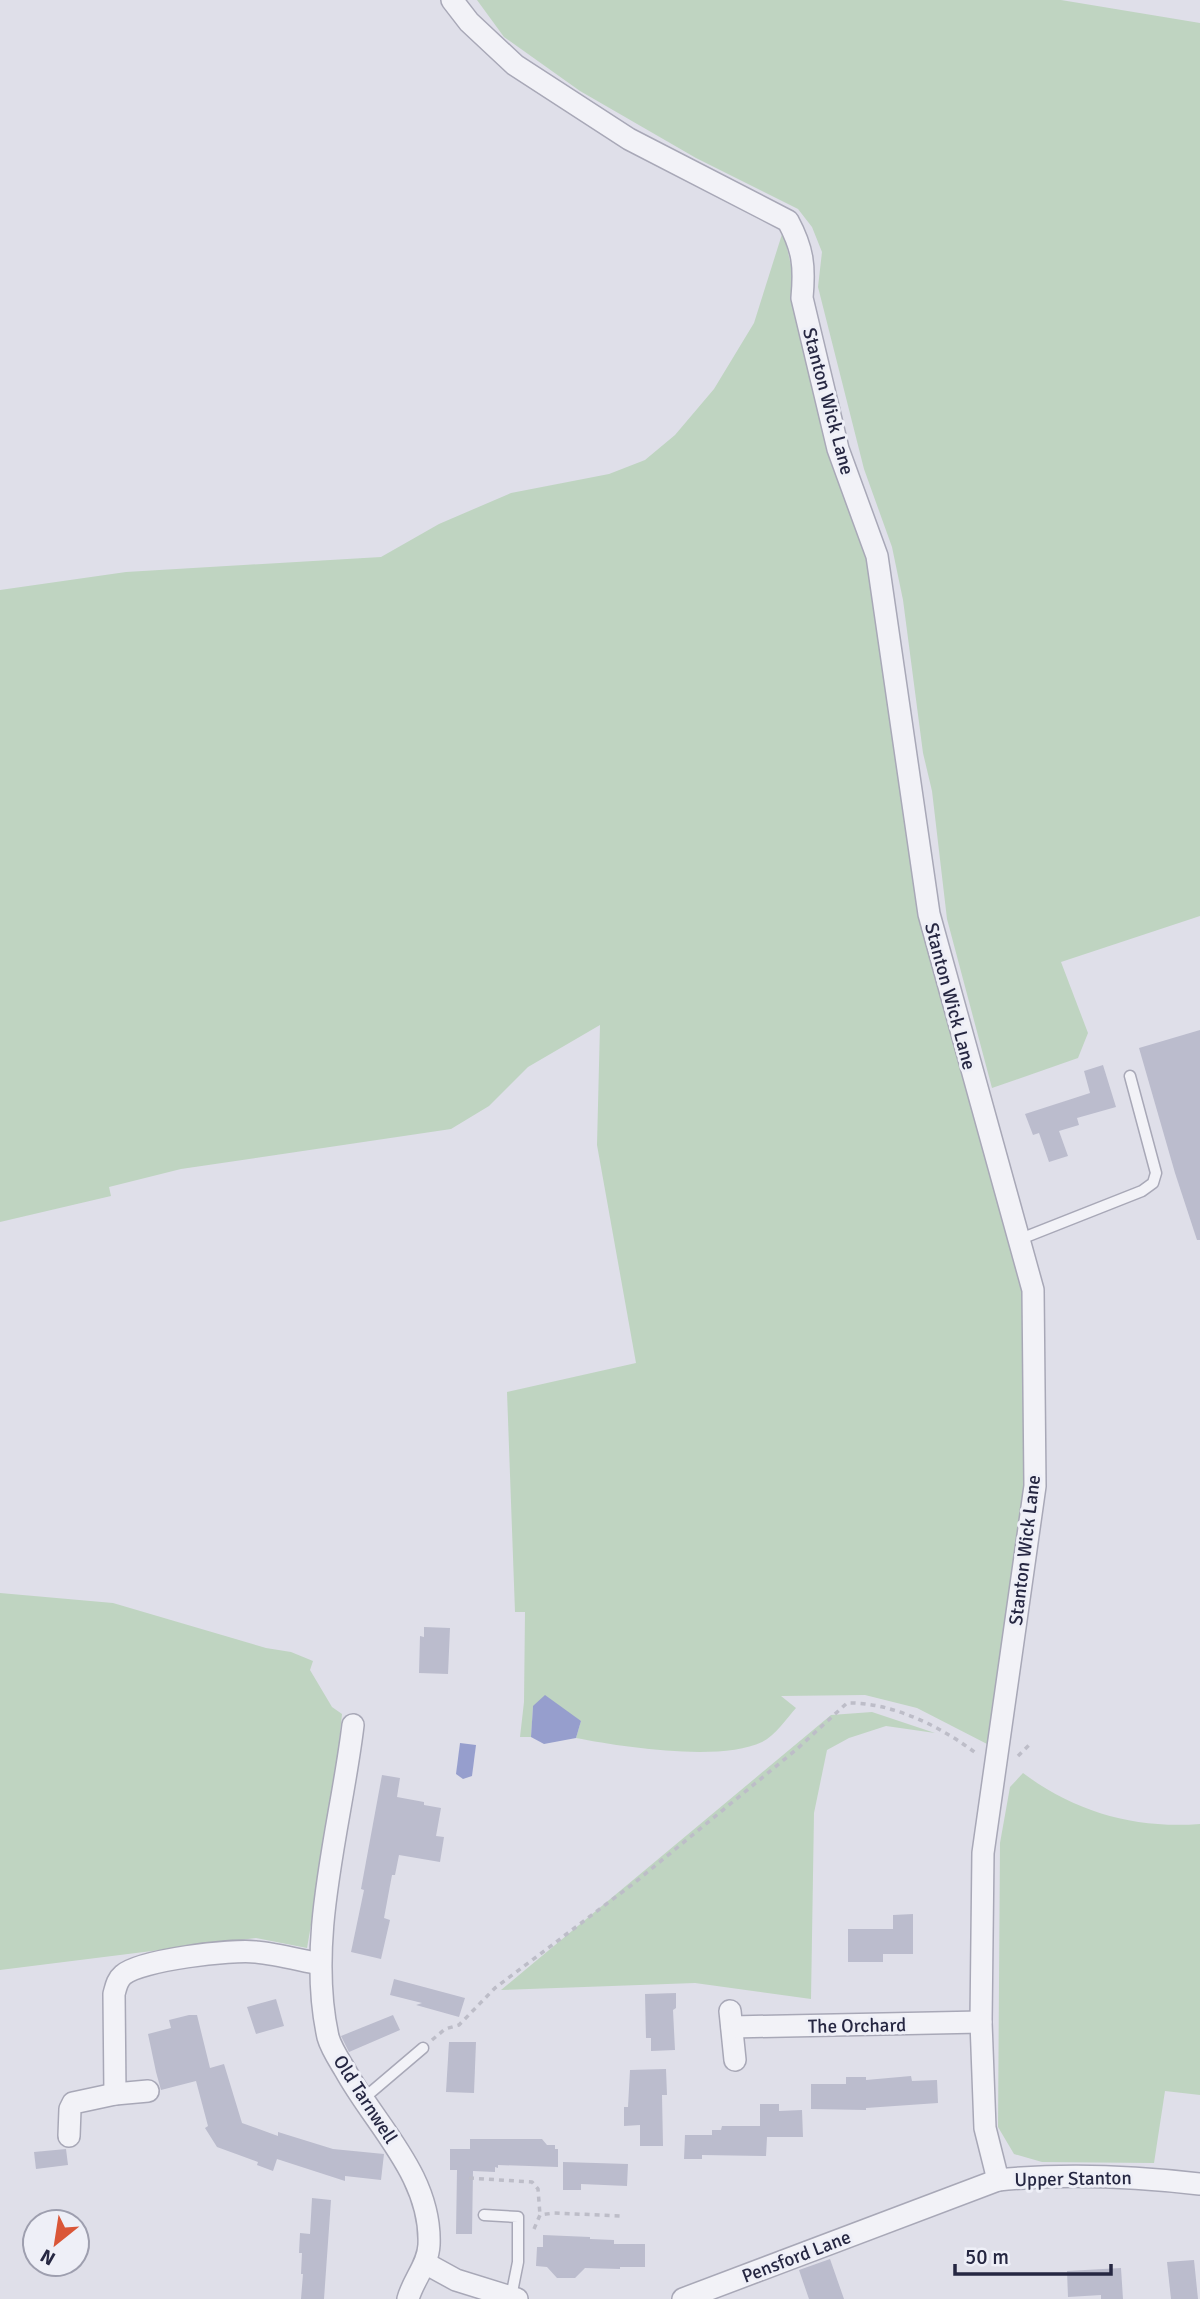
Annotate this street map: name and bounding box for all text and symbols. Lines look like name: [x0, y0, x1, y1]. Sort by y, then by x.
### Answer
street label: Stanton Wick Lane: [797, 325, 859, 477]
street label: Stanton Wick Lane: [919, 920, 981, 1072]
street label: Stanton Wick Lane: [1004, 1474, 1046, 1627]
street label: The Orchard: [808, 2013, 906, 2039]
street label: Old Tarnwell: [328, 2051, 403, 2148]
street label: Upper Stanton: [1014, 2166, 1132, 2192]
north arrow: [21, 2208, 91, 2278]
street label: Pensford Lane: [738, 2225, 854, 2289]
scale bar: [955, 2232, 1111, 2276]
text: N: [36, 2243, 60, 2271]
text: 50 m: [965, 2244, 1009, 2270]

